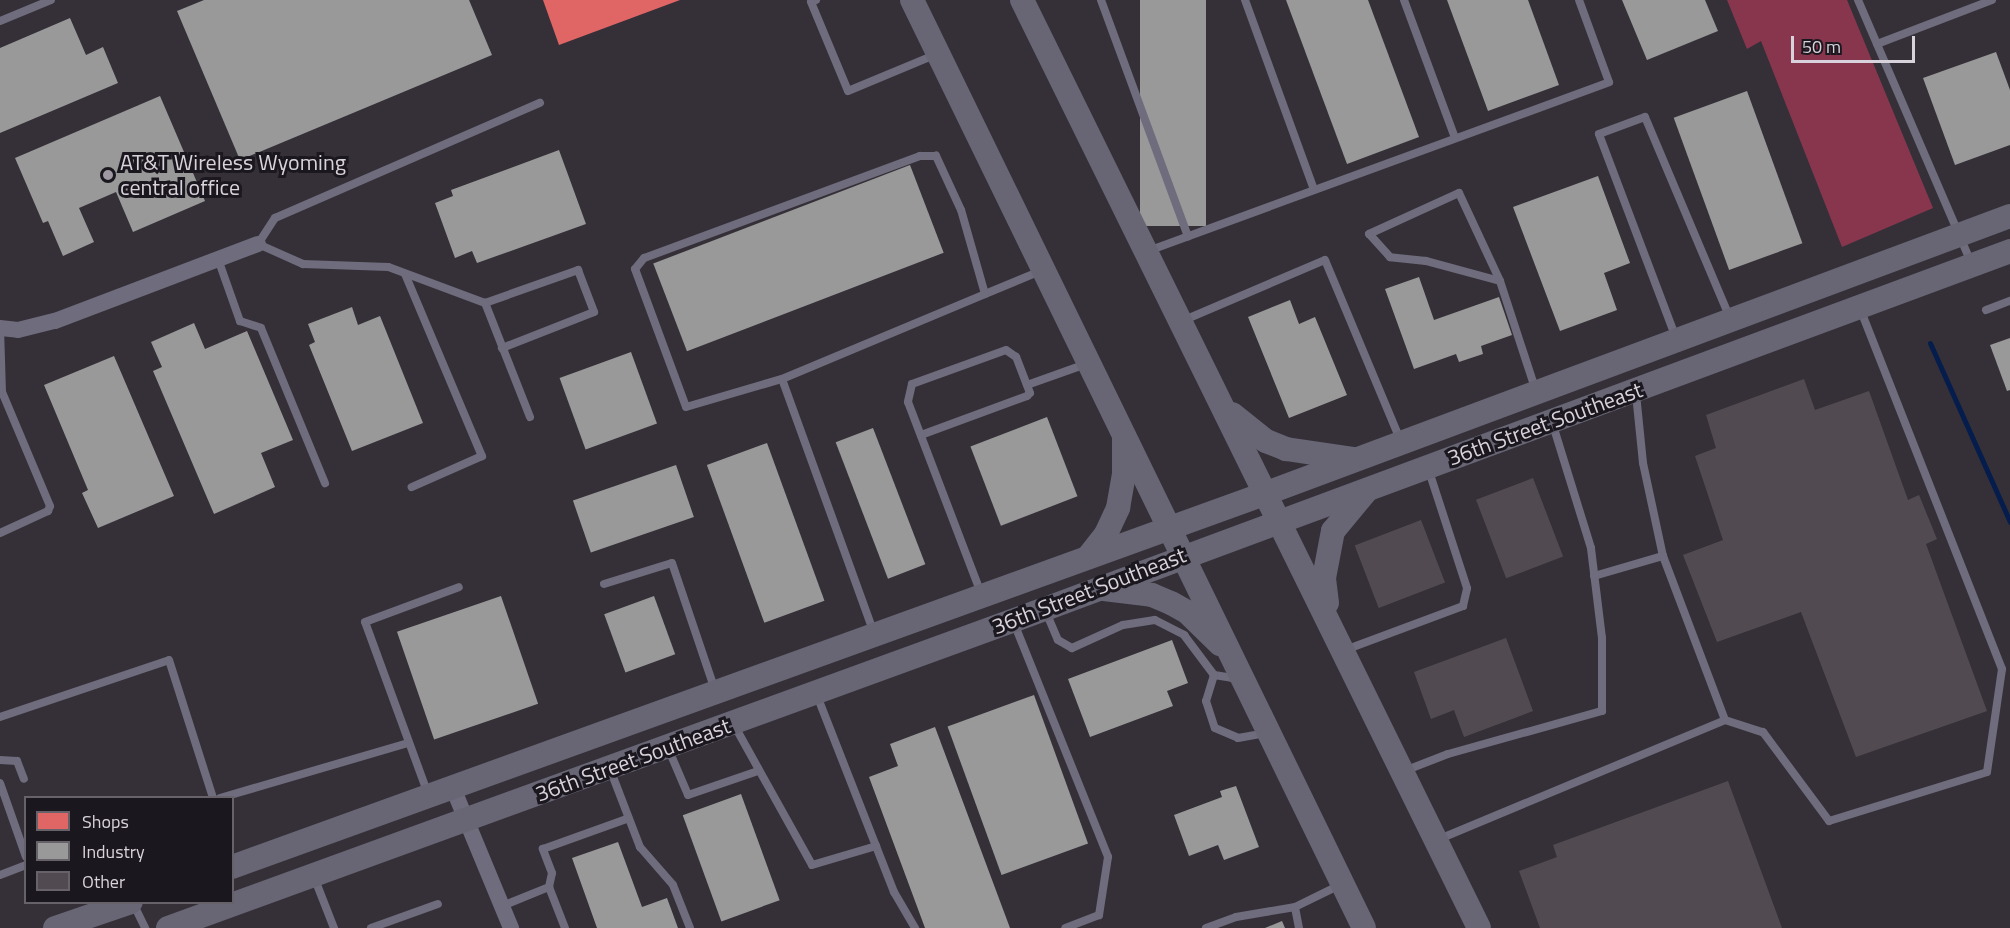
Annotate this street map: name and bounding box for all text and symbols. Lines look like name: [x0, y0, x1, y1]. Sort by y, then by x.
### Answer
scale bar: [1794, 24, 1918, 62]
text: 50 m: [1802, 33, 1841, 60]
place label: AT&T Wireless Wyoming central office: [120, 149, 346, 200]
marker: AT&T Wireless Wyoming central office: [101, 168, 115, 182]
street label: 36th Street Southeast: [1444, 376, 1646, 472]
street label: 36th Street Southeast: [988, 542, 1190, 640]
street label: 36th Street Southeast: [532, 712, 734, 808]
legend: [24, 796, 234, 904]
text: Shops: [82, 808, 129, 835]
text: Industry: [82, 838, 145, 865]
text: Other: [82, 868, 125, 895]

